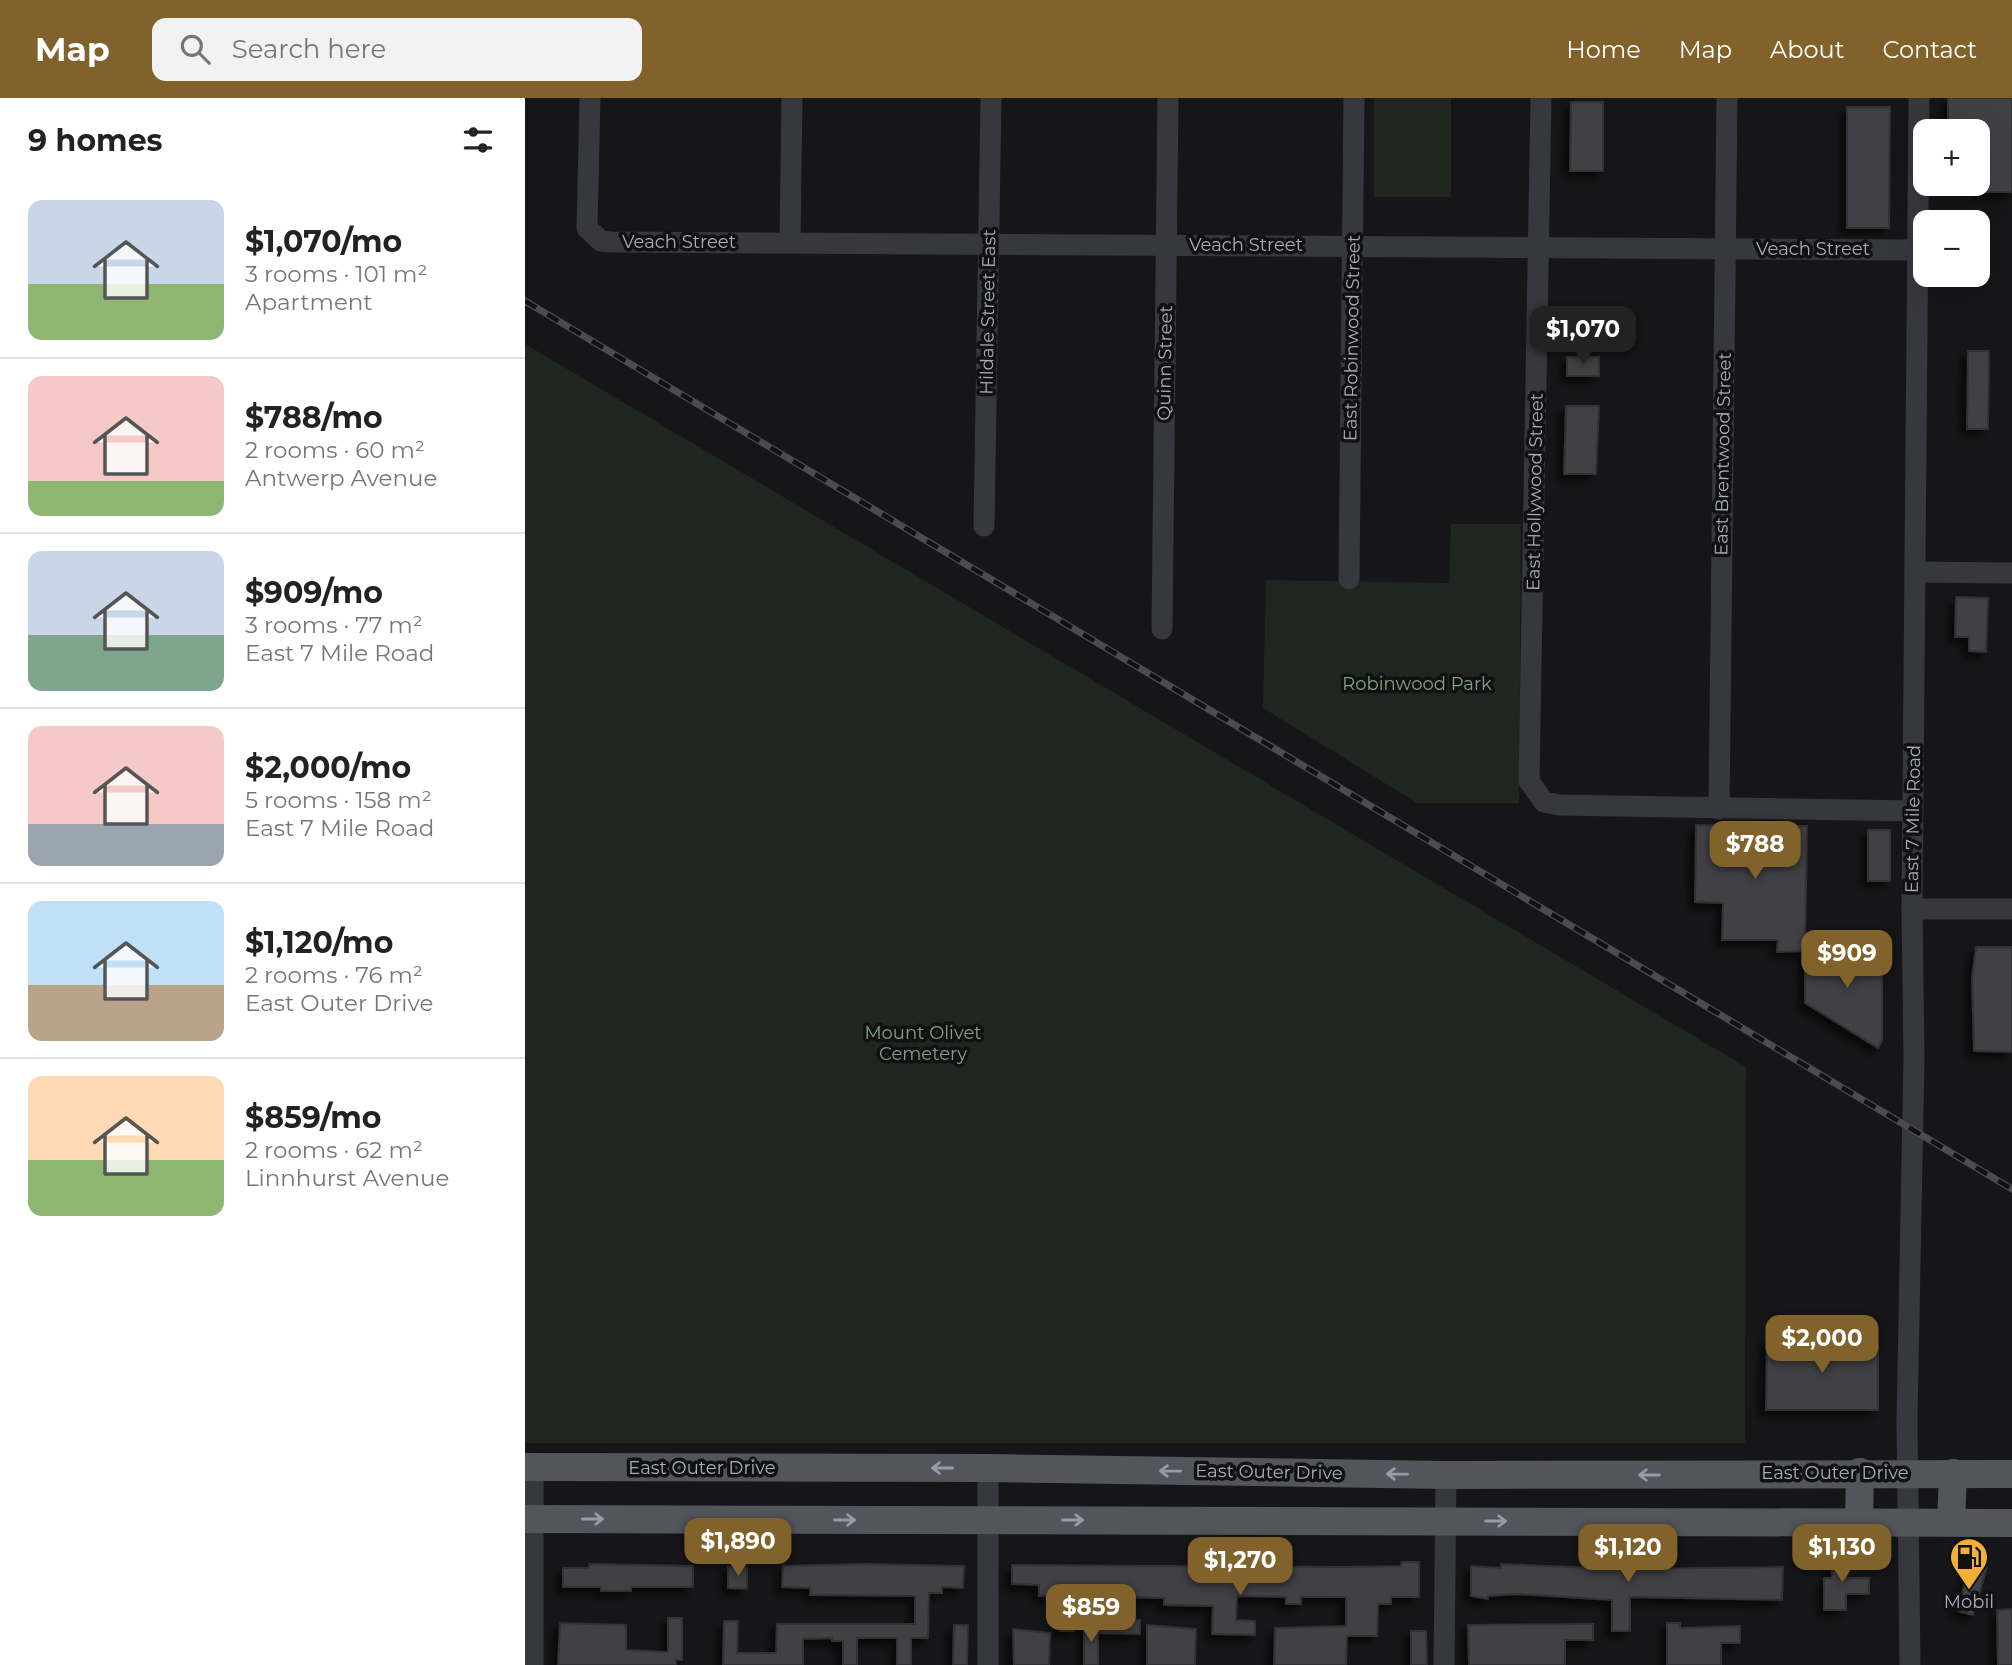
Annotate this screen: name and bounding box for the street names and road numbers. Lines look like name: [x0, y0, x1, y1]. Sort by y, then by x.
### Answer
street label: Hildale Street East: [976, 229, 1000, 395]
street label: Veach Street: [622, 231, 736, 253]
street label: Veach Street: [1189, 234, 1303, 256]
street label: East Robinwood Street: [1339, 235, 1365, 441]
street label: Veach Street: [1756, 238, 1870, 260]
street label: Quinn Street: [1153, 305, 1177, 421]
street label: East Brentwood Street: [1710, 352, 1736, 556]
street label: East Hollywood Street: [1522, 393, 1548, 591]
street label: East 7 Mile Road: [1901, 745, 1925, 893]
street label: East Outer Drive: [628, 1457, 776, 1479]
street label: East Outer Drive: [1195, 1460, 1343, 1484]
street label: East Outer Drive: [1761, 1462, 1909, 1484]

